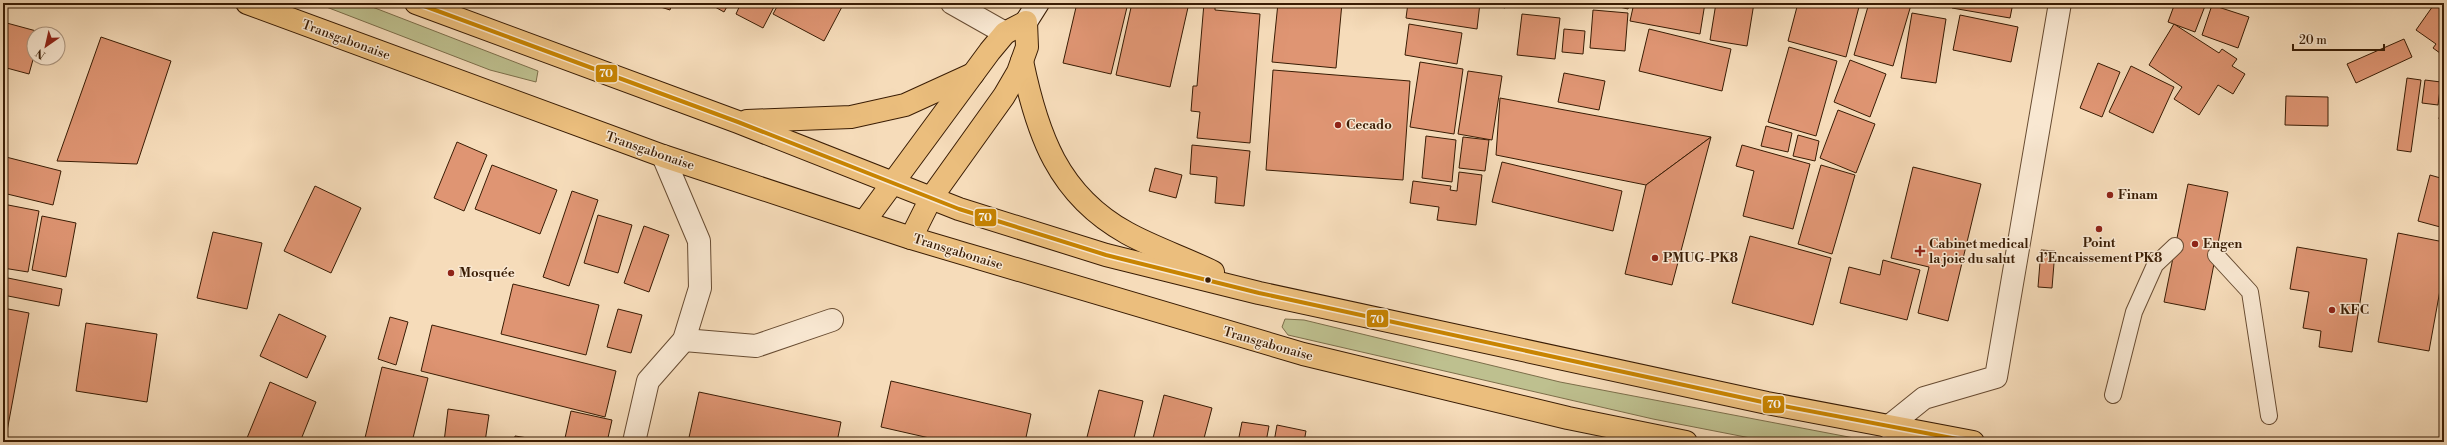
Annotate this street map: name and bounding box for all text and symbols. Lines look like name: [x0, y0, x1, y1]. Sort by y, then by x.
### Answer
street label: Transgabonaise: [300, 17, 393, 64]
north arrow: [26, 26, 66, 66]
scale bar: [2293, 26, 2384, 52]
text: 20 m: [2299, 33, 2327, 48]
text: N: [33, 45, 48, 62]
line badge: 70: [595, 64, 618, 83]
text: 70: [599, 67, 613, 81]
place label: Cecado: [1346, 117, 1392, 133]
marker: Cecado: [1333, 120, 1343, 130]
street label: Transgabonaise: [603, 128, 697, 174]
place label: Finam: [2118, 187, 2158, 203]
marker: Finam: [2105, 190, 2115, 200]
line badge: 70: [974, 208, 997, 227]
text: 70: [978, 211, 992, 225]
marker: Point d’Encaissement PK8: [2094, 224, 2104, 234]
street label: Transgabonaise: [911, 231, 1005, 273]
place label: Point d’Encaissement PK8: [2036, 235, 2162, 266]
place label: Cabinet medical la joie du salut: [1929, 236, 2029, 267]
place label: Engen: [2203, 236, 2242, 252]
marker: Engen: [2190, 239, 2200, 249]
marker: Cabinet medical la joie du salut: [1914, 245, 1926, 257]
place label: PMUG-PK8: [1663, 250, 1738, 266]
marker: PMUG-PK8: [1650, 253, 1660, 263]
place label: Mosquée: [459, 265, 515, 281]
marker: Mosquée: [446, 268, 456, 278]
unlabelled marker: [1203, 275, 1213, 285]
place label: KFC: [2340, 302, 2369, 318]
marker: KFC: [2327, 305, 2337, 315]
line badge: 70: [1366, 309, 1389, 328]
text: 70: [1370, 313, 1384, 327]
street label: Transgabonaise: [1221, 323, 1315, 365]
line badge: 70: [1762, 395, 1785, 414]
text: 70: [1767, 398, 1781, 412]

